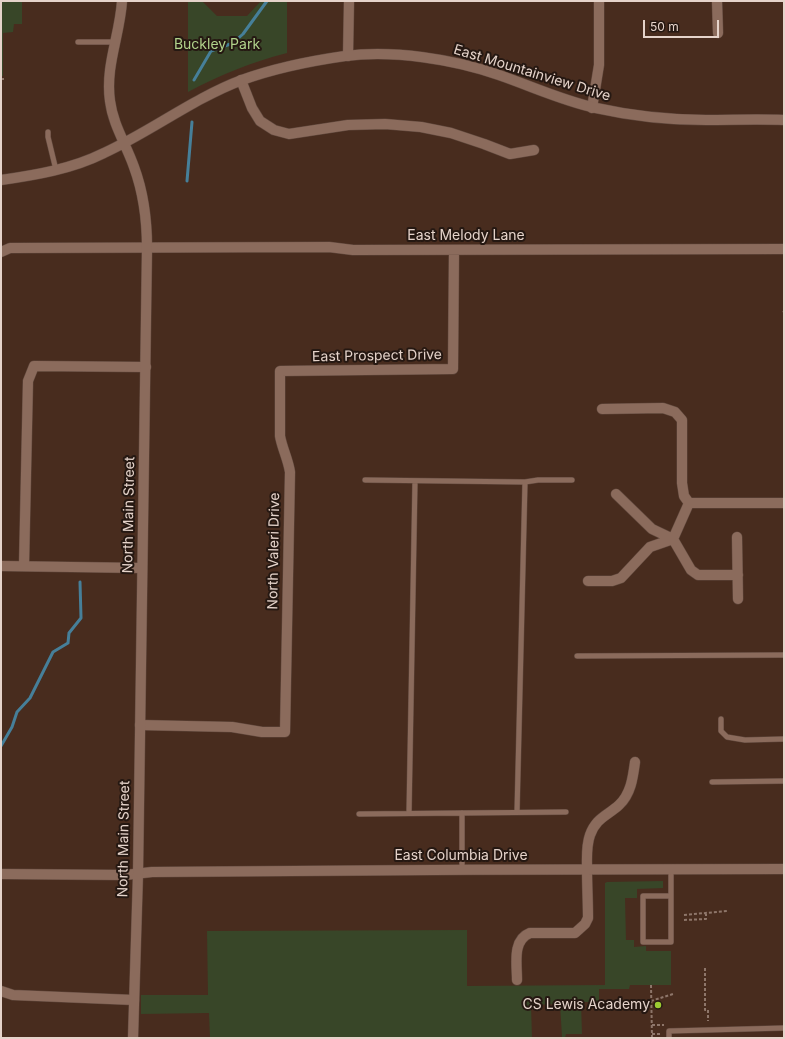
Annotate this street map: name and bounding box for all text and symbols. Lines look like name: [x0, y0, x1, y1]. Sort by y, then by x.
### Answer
scale bar: [645, 12, 721, 38]
text: 50 m: [650, 19, 679, 34]
park label: Buckley Park: [174, 37, 260, 53]
street label: East Mountainview Drive: [452, 41, 612, 105]
street label: East Melody Lane: [407, 228, 525, 244]
street label: East Prospect Drive: [312, 346, 442, 366]
street label: North Main Street: [120, 456, 138, 574]
street label: North Valeri Drive: [265, 492, 283, 610]
street label: North Main Street: [115, 780, 133, 898]
street label: East Columbia Drive: [394, 848, 528, 864]
place label: CS Lewis Academy: [523, 997, 650, 1013]
marker: CS Lewis Academy: [653, 1000, 663, 1010]

